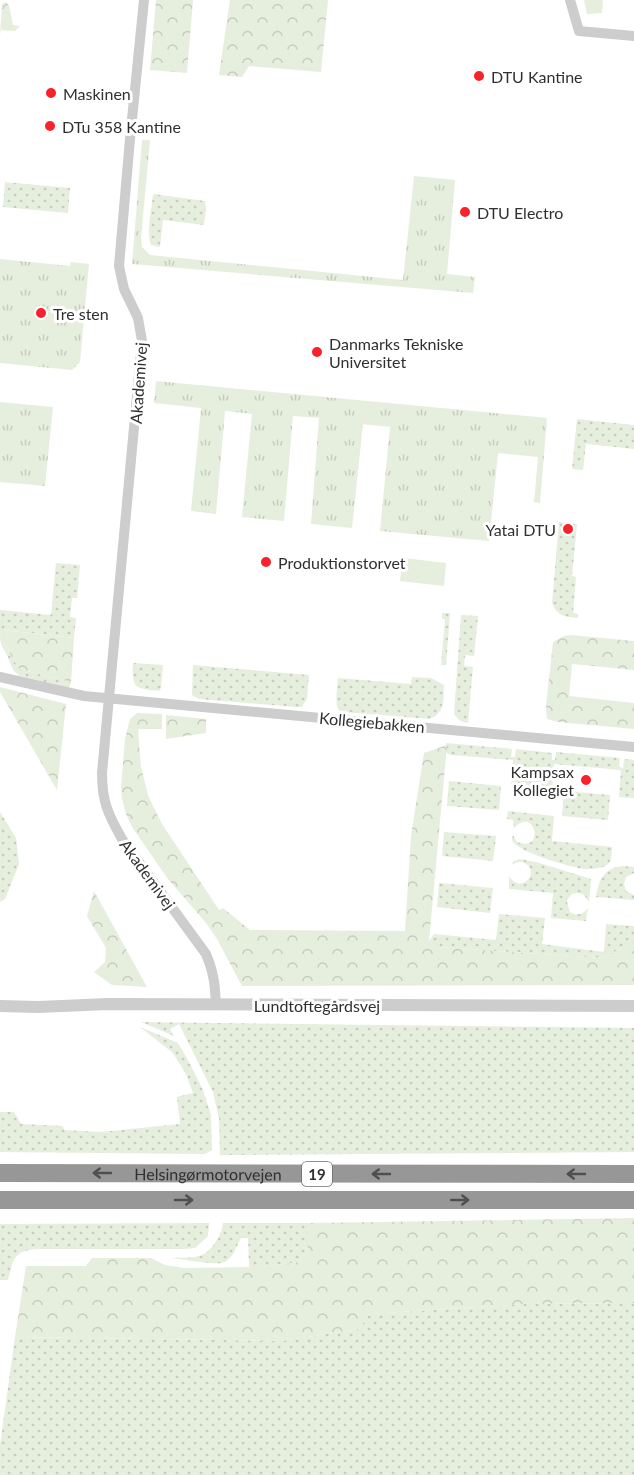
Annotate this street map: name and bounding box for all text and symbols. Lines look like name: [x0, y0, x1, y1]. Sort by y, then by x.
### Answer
place label: DTU Kantine: [491, 67, 583, 86]
marker: DTU Kantine: [472, 69, 486, 83]
place label: Maskinen: [63, 84, 131, 103]
marker: Maskinen: [44, 86, 58, 100]
place label: DTu 358 Kantine: [62, 117, 181, 136]
marker: DTu 358 Kantine: [43, 119, 57, 133]
place label: DTU Electro: [477, 203, 563, 222]
marker: DTU Electro: [458, 205, 472, 219]
place label: Tre sten: [53, 304, 109, 323]
marker: Tre sten: [34, 306, 48, 320]
place label: Danmarks Tekniske Universitet: [329, 334, 463, 371]
street label: Akademivej: [126, 342, 150, 424]
marker: Danmarks Tekniske Universitet: [310, 345, 324, 359]
place label: Yatai DTU: [485, 520, 556, 539]
marker: Yatai DTU: [561, 522, 575, 536]
place label: Produktionstorvet: [278, 553, 406, 572]
marker: Produktionstorvet: [259, 555, 273, 569]
street label: Kollegiebakken: [318, 708, 426, 736]
place label: Kampsax Kollegiet: [511, 762, 574, 799]
marker: Kampsax Kollegiet: [579, 773, 593, 787]
street label: Akademivej: [116, 835, 180, 913]
street label: Lundtoftegårdsvej: [254, 996, 380, 1015]
road number: 19: [302, 1162, 332, 1186]
street label: Helsingørmotorvejen: [134, 1164, 282, 1183]
one-way arrow: [92, 1167, 112, 1179]
one-way arrow: [371, 1168, 391, 1180]
one-way arrow: [566, 1168, 586, 1180]
one-way arrow: [174, 1194, 194, 1206]
one-way arrow: [449, 1194, 469, 1206]

